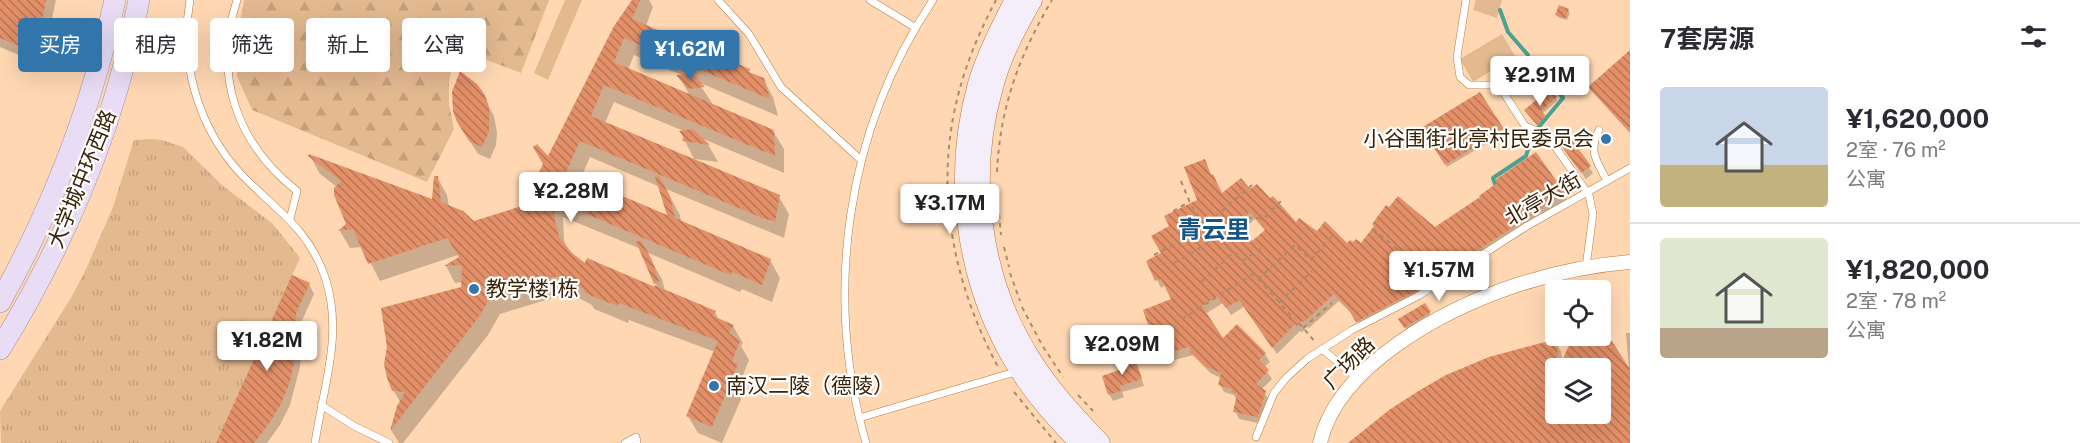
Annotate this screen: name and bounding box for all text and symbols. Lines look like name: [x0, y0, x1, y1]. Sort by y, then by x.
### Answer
chip: 买房: [18, 18, 102, 72]
chip: 租房: [114, 18, 198, 72]
chip: 筛选: [210, 18, 294, 72]
chip: 新上: [306, 18, 390, 72]
chip: 公寓: [402, 18, 486, 72]
icon: filters: [2017, 20, 2050, 53]
text: 7套房源: [1660, 23, 1754, 54]
pin: ¥1.62M: [641, 30, 739, 81]
text: ¥1.62M: [654, 37, 726, 61]
pin: ¥2.91M: [1491, 56, 1589, 107]
text: ¥2.91M: [1504, 63, 1576, 87]
text: ¥1,620,000: [1846, 103, 1989, 134]
street label: 大学城中环西路: [42, 106, 121, 252]
icon: home: [1708, 111, 1780, 183]
place label: 小谷围街北亭村民委员会: [1363, 126, 1594, 151]
marker: 小谷围街北亭村民委员会: [1599, 132, 1613, 146]
text: 2室 · 76 m²: [1846, 138, 1946, 162]
street label: 北亭大街: [1500, 167, 1585, 230]
text: 公寓: [1846, 167, 1886, 191]
pin: ¥2.28M: [522, 172, 620, 223]
text: ¥2.28M: [533, 179, 609, 203]
pin: ¥3.17M: [901, 184, 999, 235]
text: ¥3.17M: [914, 191, 986, 215]
district label: 青云里: [1178, 215, 1250, 243]
pin: ¥1.57M: [1390, 251, 1488, 302]
text: ¥1,820,000: [1846, 254, 1990, 285]
text: ¥1.57M: [1403, 258, 1475, 282]
icon: home: [1708, 262, 1780, 334]
place label: 教学楼1栋: [486, 276, 579, 301]
map controls: [1545, 280, 1611, 424]
button: locate: [1545, 280, 1611, 346]
marker: 教学楼1栋: [467, 282, 481, 296]
text: 2室 · 78 m²: [1846, 289, 1946, 313]
text: 公寓: [1846, 318, 1886, 342]
pin: ¥1.82M: [218, 321, 316, 372]
pin: ¥2.09M: [1073, 325, 1171, 376]
text: ¥1.82M: [231, 328, 303, 352]
text: ¥2.09M: [1084, 332, 1160, 356]
street label: 广场路: [1318, 332, 1380, 394]
button: layers: [1545, 358, 1611, 424]
place label: 南汉二陵（德陵）: [726, 373, 894, 398]
marker: 南汉二陵（德陵）: [707, 379, 721, 393]

